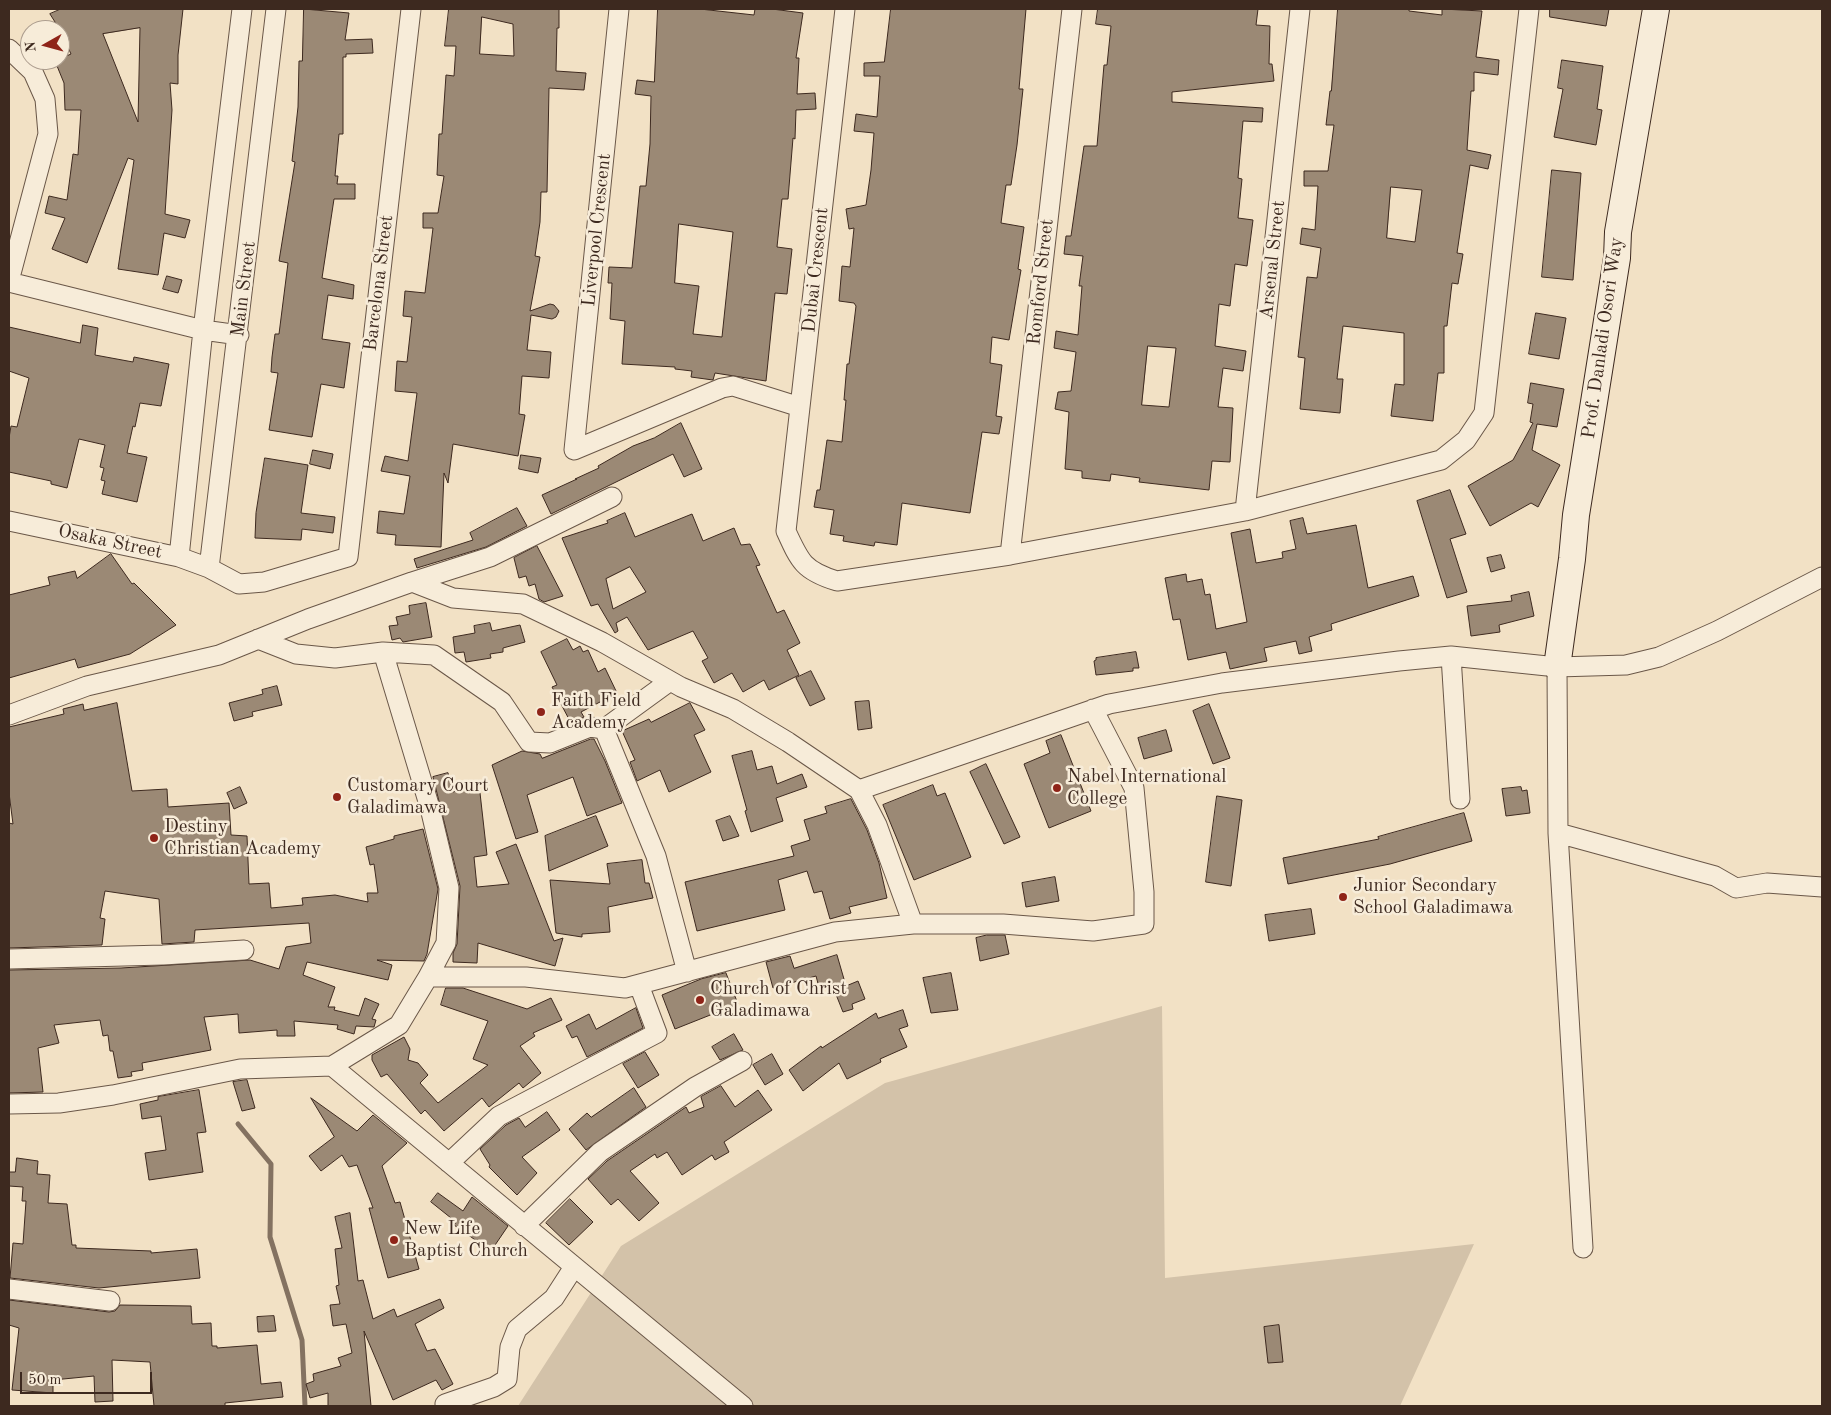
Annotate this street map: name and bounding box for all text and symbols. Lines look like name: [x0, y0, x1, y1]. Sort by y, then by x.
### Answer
north arrow: [20, 20, 70, 70]
text: N: [24, 41, 39, 53]
street label: Liverpool Crescent: [578, 152, 616, 308]
street label: Arsenal Street: [1255, 199, 1291, 321]
street label: Dubai Crescent: [798, 206, 834, 334]
street label: Barcelona Street: [359, 214, 399, 352]
street label: Romford Street: [1023, 218, 1059, 346]
street label: Prof. Danladi Osori Way: [1578, 236, 1628, 440]
street label: Main Street: [227, 240, 261, 338]
street label: Osaka Street: [56, 520, 164, 564]
place label: Faith Field Academy: [551, 690, 641, 734]
marker: Faith Field Academy: [535, 706, 547, 718]
place label: Nabel International College: [1067, 766, 1226, 810]
place label: Customary Court Galadimawa: [347, 775, 489, 819]
marker: Nabel International College: [1051, 782, 1063, 794]
marker: Customary Court Galadimawa: [331, 791, 343, 803]
place label: Destiny Christian Academy: [164, 816, 321, 860]
marker: Destiny Christian Academy: [148, 832, 160, 844]
place label: Junior Secondary School Galadimawa: [1353, 875, 1513, 919]
marker: Junior Secondary School Galadimawa: [1337, 891, 1349, 903]
place label: Church of Christ Galadimawa: [710, 978, 847, 1022]
marker: Church of Christ Galadimawa: [694, 994, 706, 1006]
place label: New Life Baptist Church: [404, 1218, 528, 1262]
marker: New Life Baptist Church: [388, 1234, 400, 1246]
scale bar: [22, 1362, 155, 1394]
text: 50 m: [28, 1373, 62, 1388]

